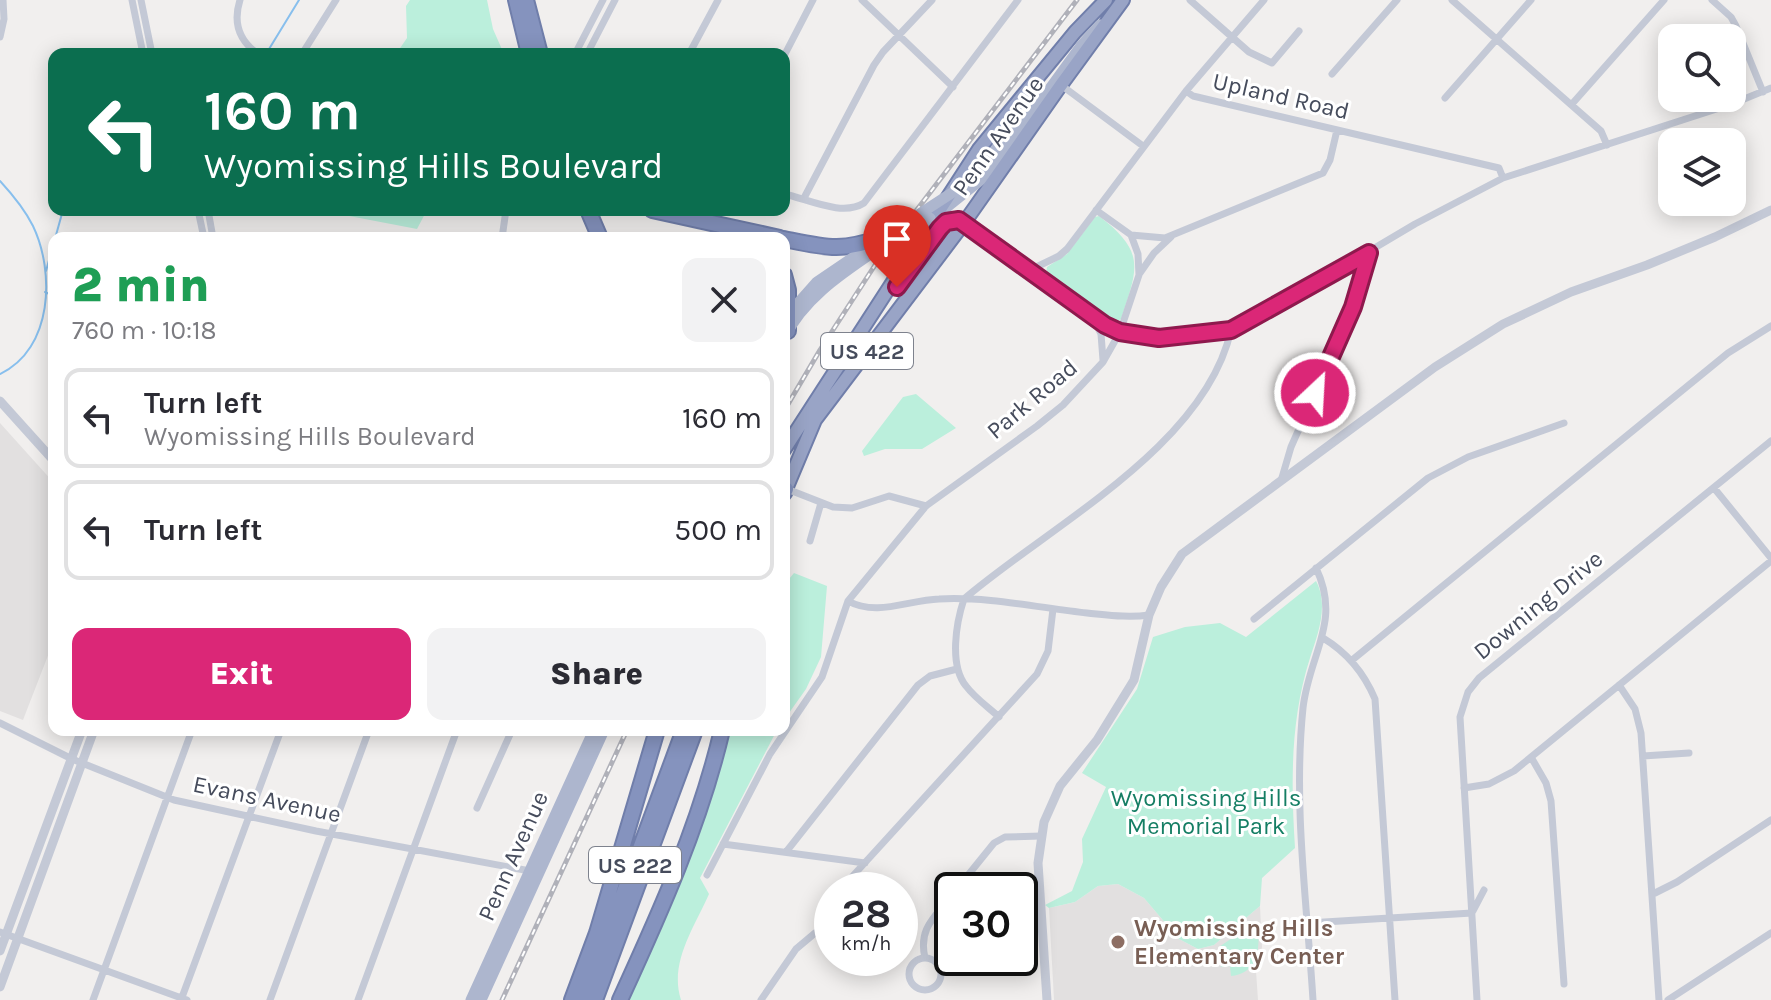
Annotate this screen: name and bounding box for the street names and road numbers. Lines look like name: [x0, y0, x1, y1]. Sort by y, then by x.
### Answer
street label: Upland Road: [1210, 67, 1352, 125]
street label: Penn Avenue: [947, 71, 1049, 201]
road number: US 422: [821, 333, 913, 369]
street label: Park Road: [981, 353, 1083, 445]
street label: Downing Drive: [1468, 544, 1608, 666]
street label: Evans Avenue: [190, 770, 344, 828]
street label: Penn Avenue: [472, 787, 554, 925]
road number: US 222: [589, 847, 681, 883]

